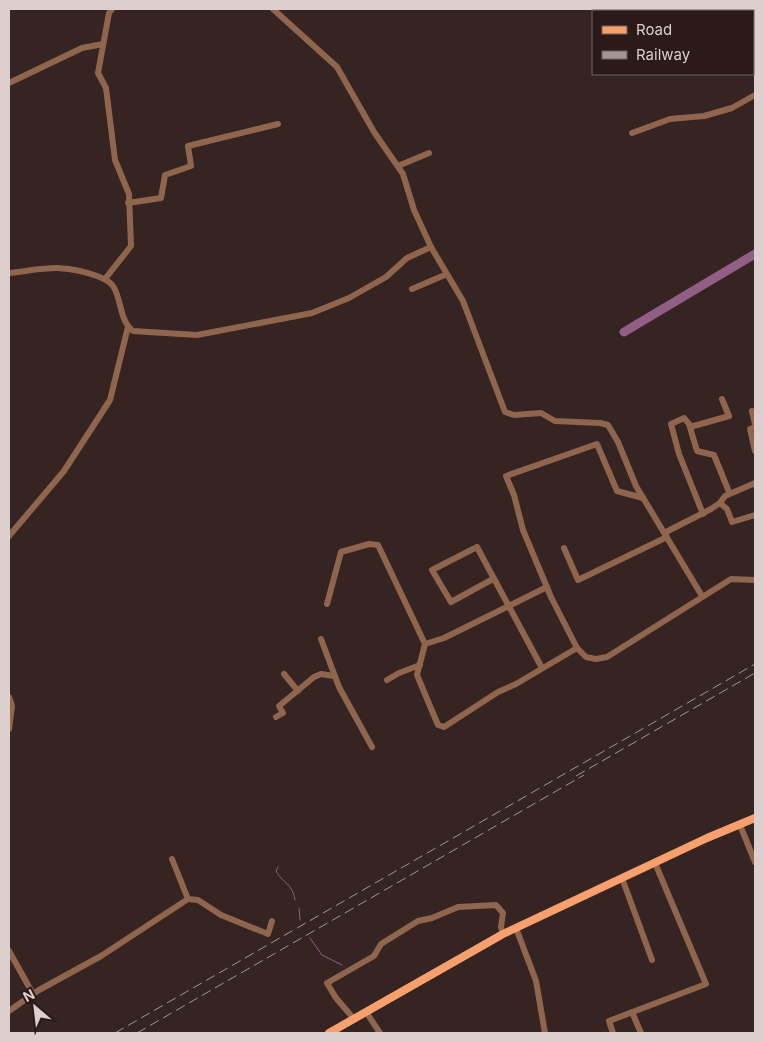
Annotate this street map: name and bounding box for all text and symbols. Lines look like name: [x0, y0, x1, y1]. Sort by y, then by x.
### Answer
legend: [592, 10, 754, 75]
text: Road: [636, 20, 672, 39]
text: Railway: [636, 45, 691, 64]
north arrow: [10, 982, 60, 1032]
text: N: [20, 985, 37, 1005]

